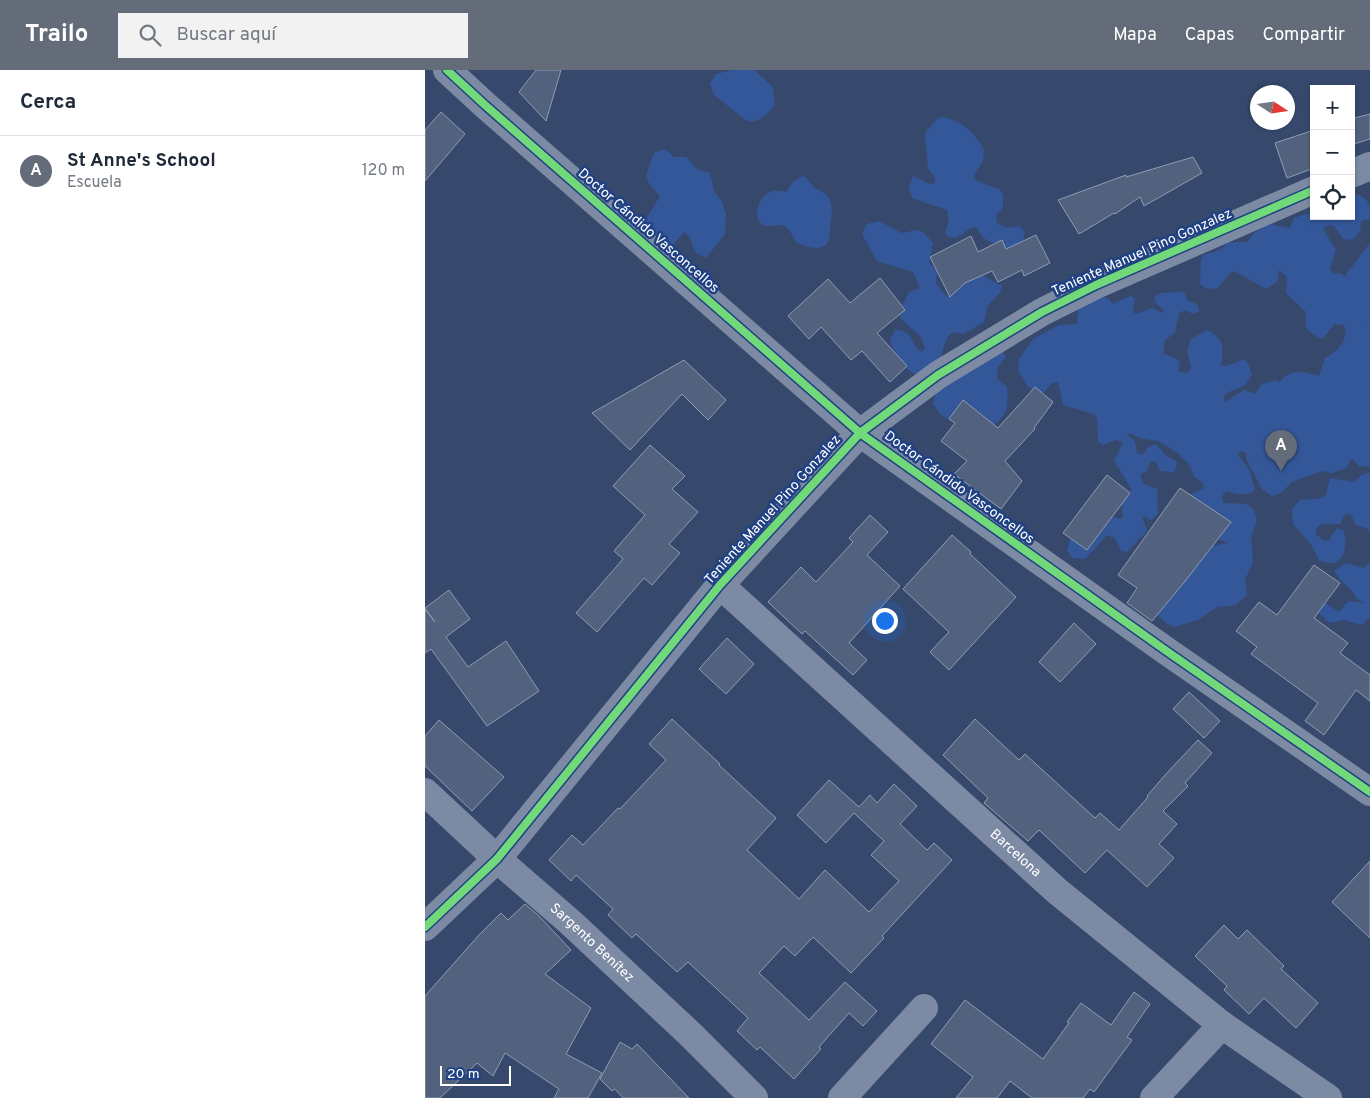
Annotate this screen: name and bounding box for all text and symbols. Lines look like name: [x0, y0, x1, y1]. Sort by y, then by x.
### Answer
search box: [118, 13, 468, 58]
text: Trailo: [25, 20, 88, 50]
icon: search: [136, 21, 164, 49]
text: Buscar aquí: [176, 23, 276, 47]
text: Mapa: [1113, 24, 1157, 47]
text: Capas: [1185, 24, 1234, 47]
text: Compartir: [1262, 24, 1345, 47]
north arrow: [1250, 85, 1295, 130]
map controls: [1310, 85, 1355, 220]
button: +: [1310, 85, 1355, 130]
text: Cerca: [20, 89, 76, 116]
button: −: [1310, 130, 1355, 175]
text: St Anne's School: [67, 149, 216, 173]
text: A: [30, 161, 42, 181]
text: 120 m: [362, 161, 405, 181]
street label: Doctor Cándido Vasconcellos: [574, 165, 722, 297]
text: Escuela: [67, 173, 122, 193]
button: locate: [1310, 175, 1355, 220]
street label: Teniente Manuel Pino Gonzalez: [1049, 206, 1235, 300]
street label: Doctor Cándido Vasconcellos: [881, 428, 1037, 548]
pin: A: [1265, 430, 1297, 471]
street label: Teniente Manuel Pino Gonzalez: [701, 432, 845, 588]
your location: [872, 608, 898, 634]
street label: Barcelona: [986, 826, 1045, 881]
street label: Sargento Benítez: [546, 900, 638, 986]
scale bar: [440, 1063, 511, 1086]
text: 20 m: [447, 1066, 480, 1083]

